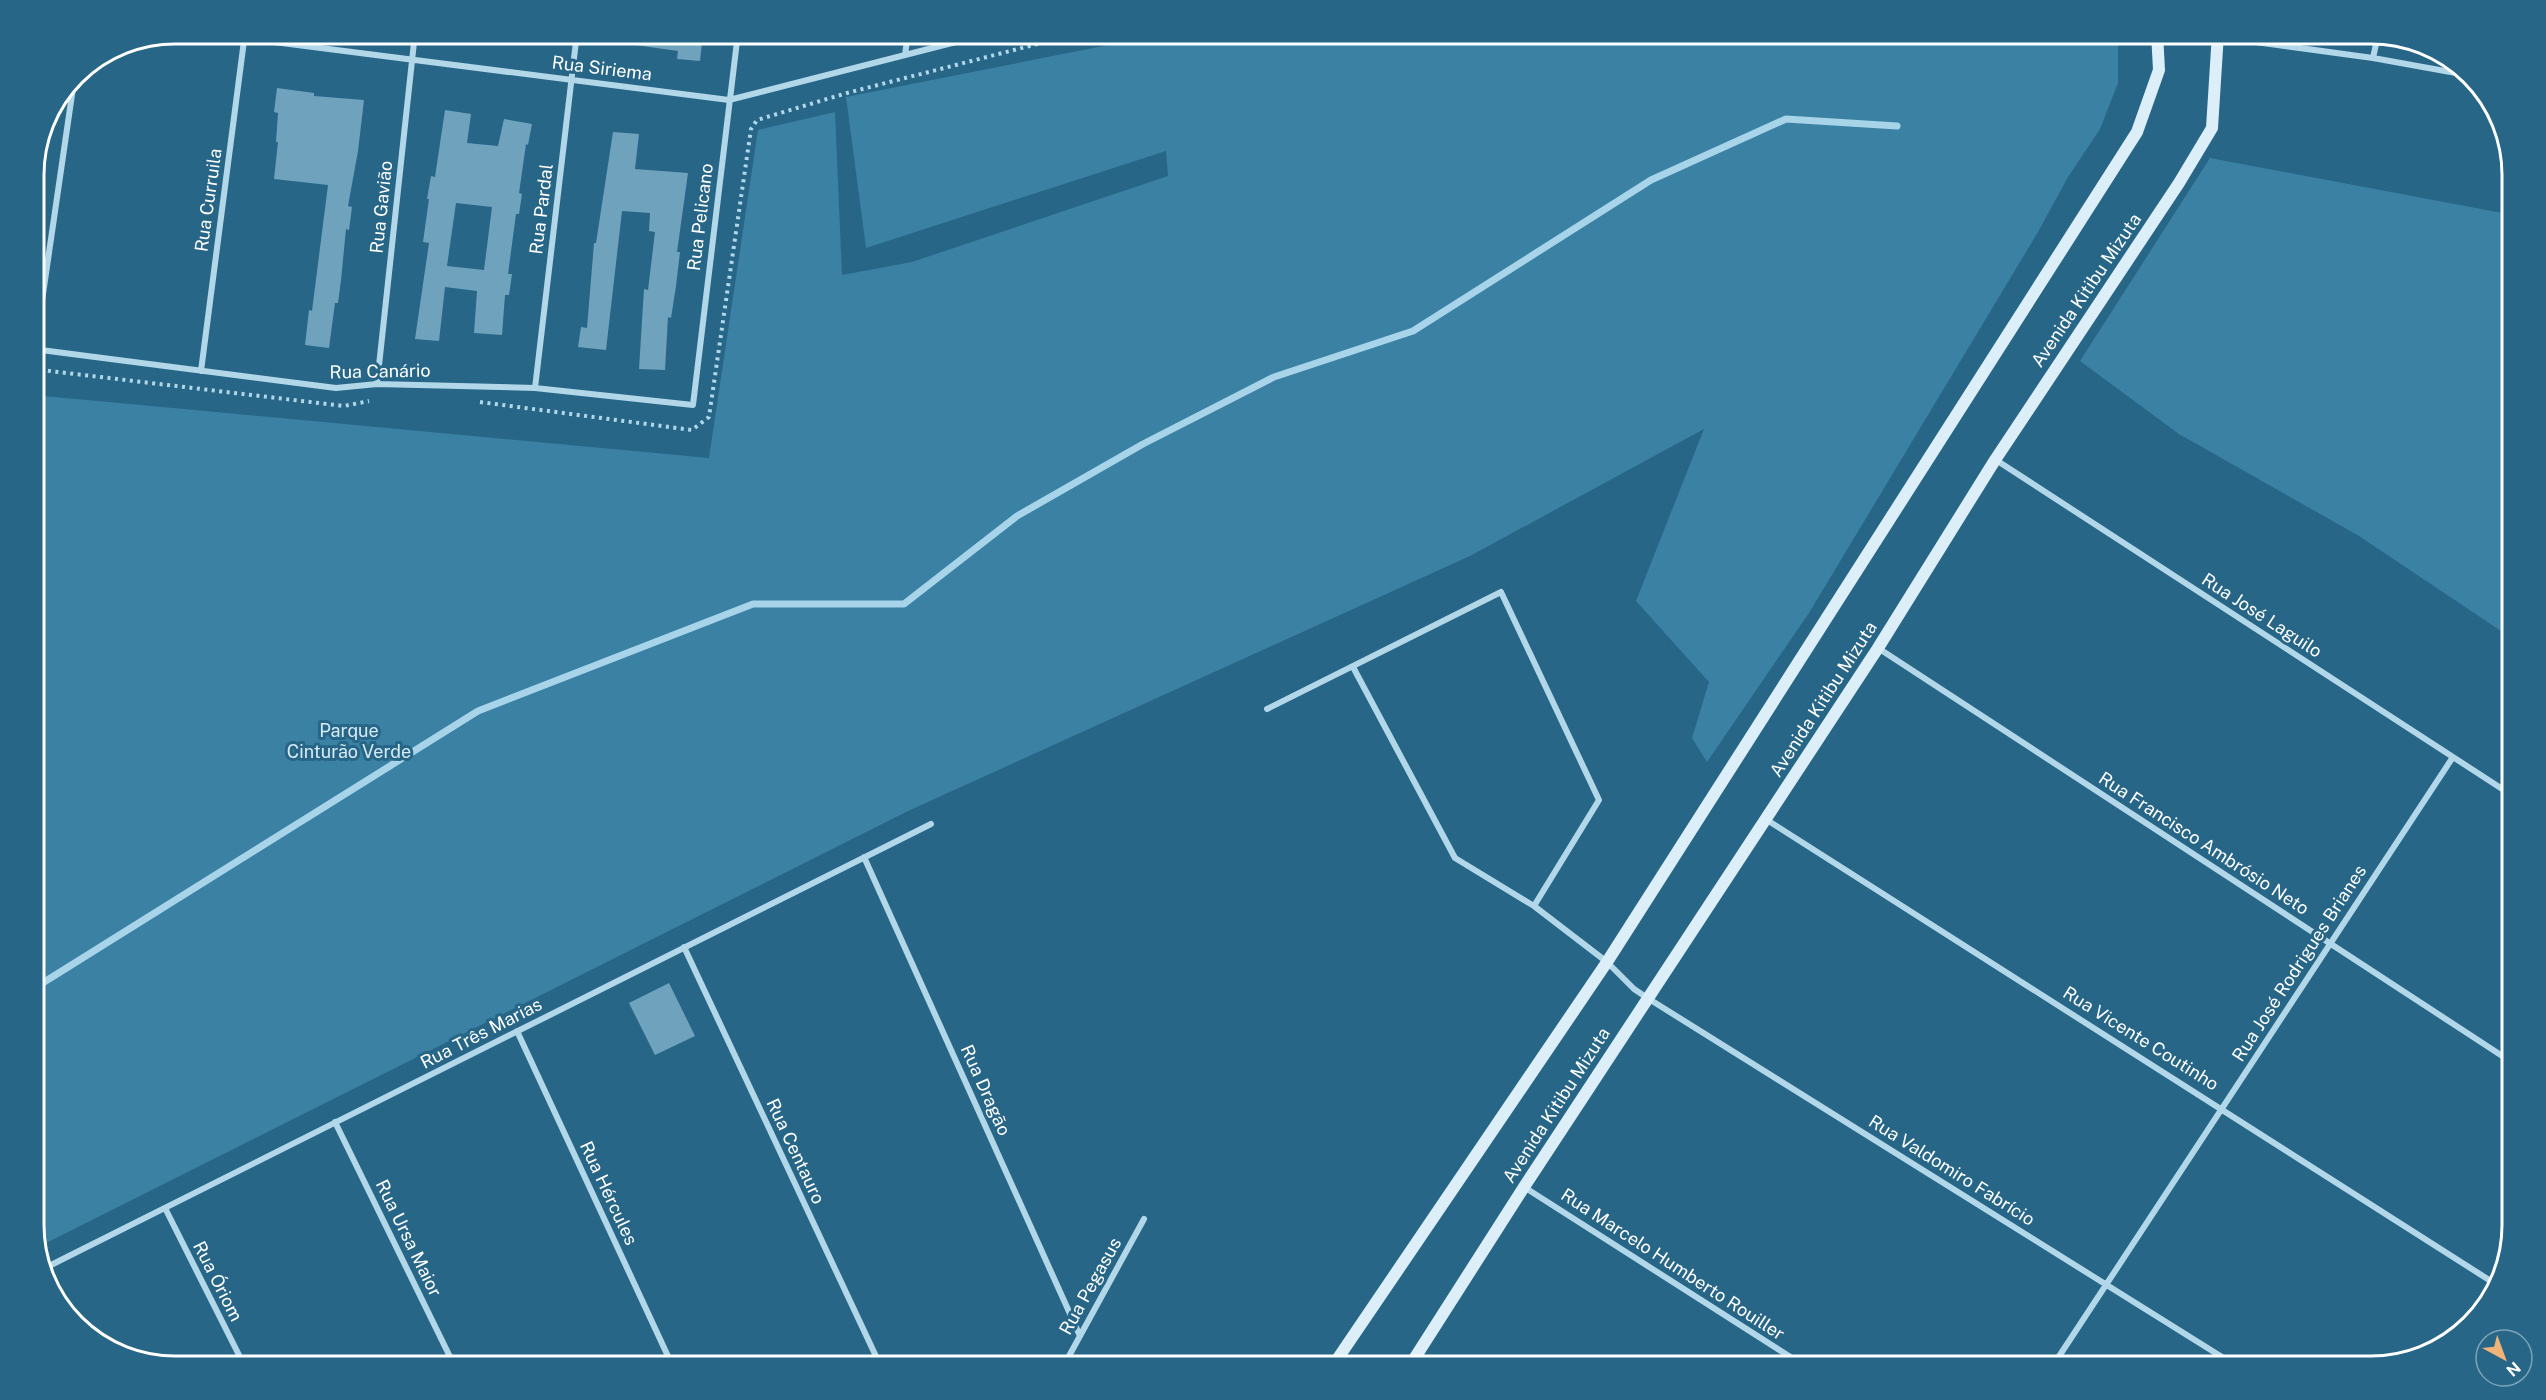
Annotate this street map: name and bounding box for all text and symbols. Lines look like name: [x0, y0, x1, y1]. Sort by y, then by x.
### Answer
street label: Rua Siriema: [551, 51, 653, 85]
street label: Rua Curruila: [190, 147, 226, 253]
street label: Rua Gavião: [366, 159, 396, 255]
street label: Rua Pelicano: [683, 162, 717, 272]
street label: Rua Pardal: [525, 163, 557, 255]
street label: Avenida Kitibu Mizuta: [2027, 209, 2145, 371]
street label: Rua Canário: [329, 360, 431, 382]
street label: Rua José Laguilo: [2198, 568, 2326, 662]
street label: Avenida Kitibu Mizuta: [1765, 617, 1881, 781]
park label: Parque Cinturão Verde: [287, 720, 411, 762]
street label: Rua Francisco Ambrósio Neto: [2095, 767, 2313, 919]
street label: Rua José Rodrigues Brianes: [2228, 861, 2370, 1065]
street label: Rua Vicente Coutinho: [2059, 982, 2223, 1094]
street label: Rua Três Marias: [417, 993, 545, 1073]
street label: Avenida Kitibu Mizuta: [1498, 1023, 1614, 1187]
street label: Rua Dragão: [957, 1041, 1015, 1139]
street label: Rua Centauro: [762, 1095, 830, 1207]
street label: Rua Valdomiro Fabrício: [1865, 1110, 2039, 1230]
street label: Rua Hércules: [576, 1138, 642, 1248]
street label: Rua Ursa Maior: [372, 1176, 446, 1300]
street label: Rua Marcelo Humberto Rouiller: [1557, 1184, 1789, 1344]
street label: Rua Pegasus: [1055, 1234, 1125, 1338]
street label: Rua Óriom: [189, 1237, 248, 1325]
north arrow: [2474, 1328, 2534, 1388]
text: N: [2503, 1358, 2524, 1380]

